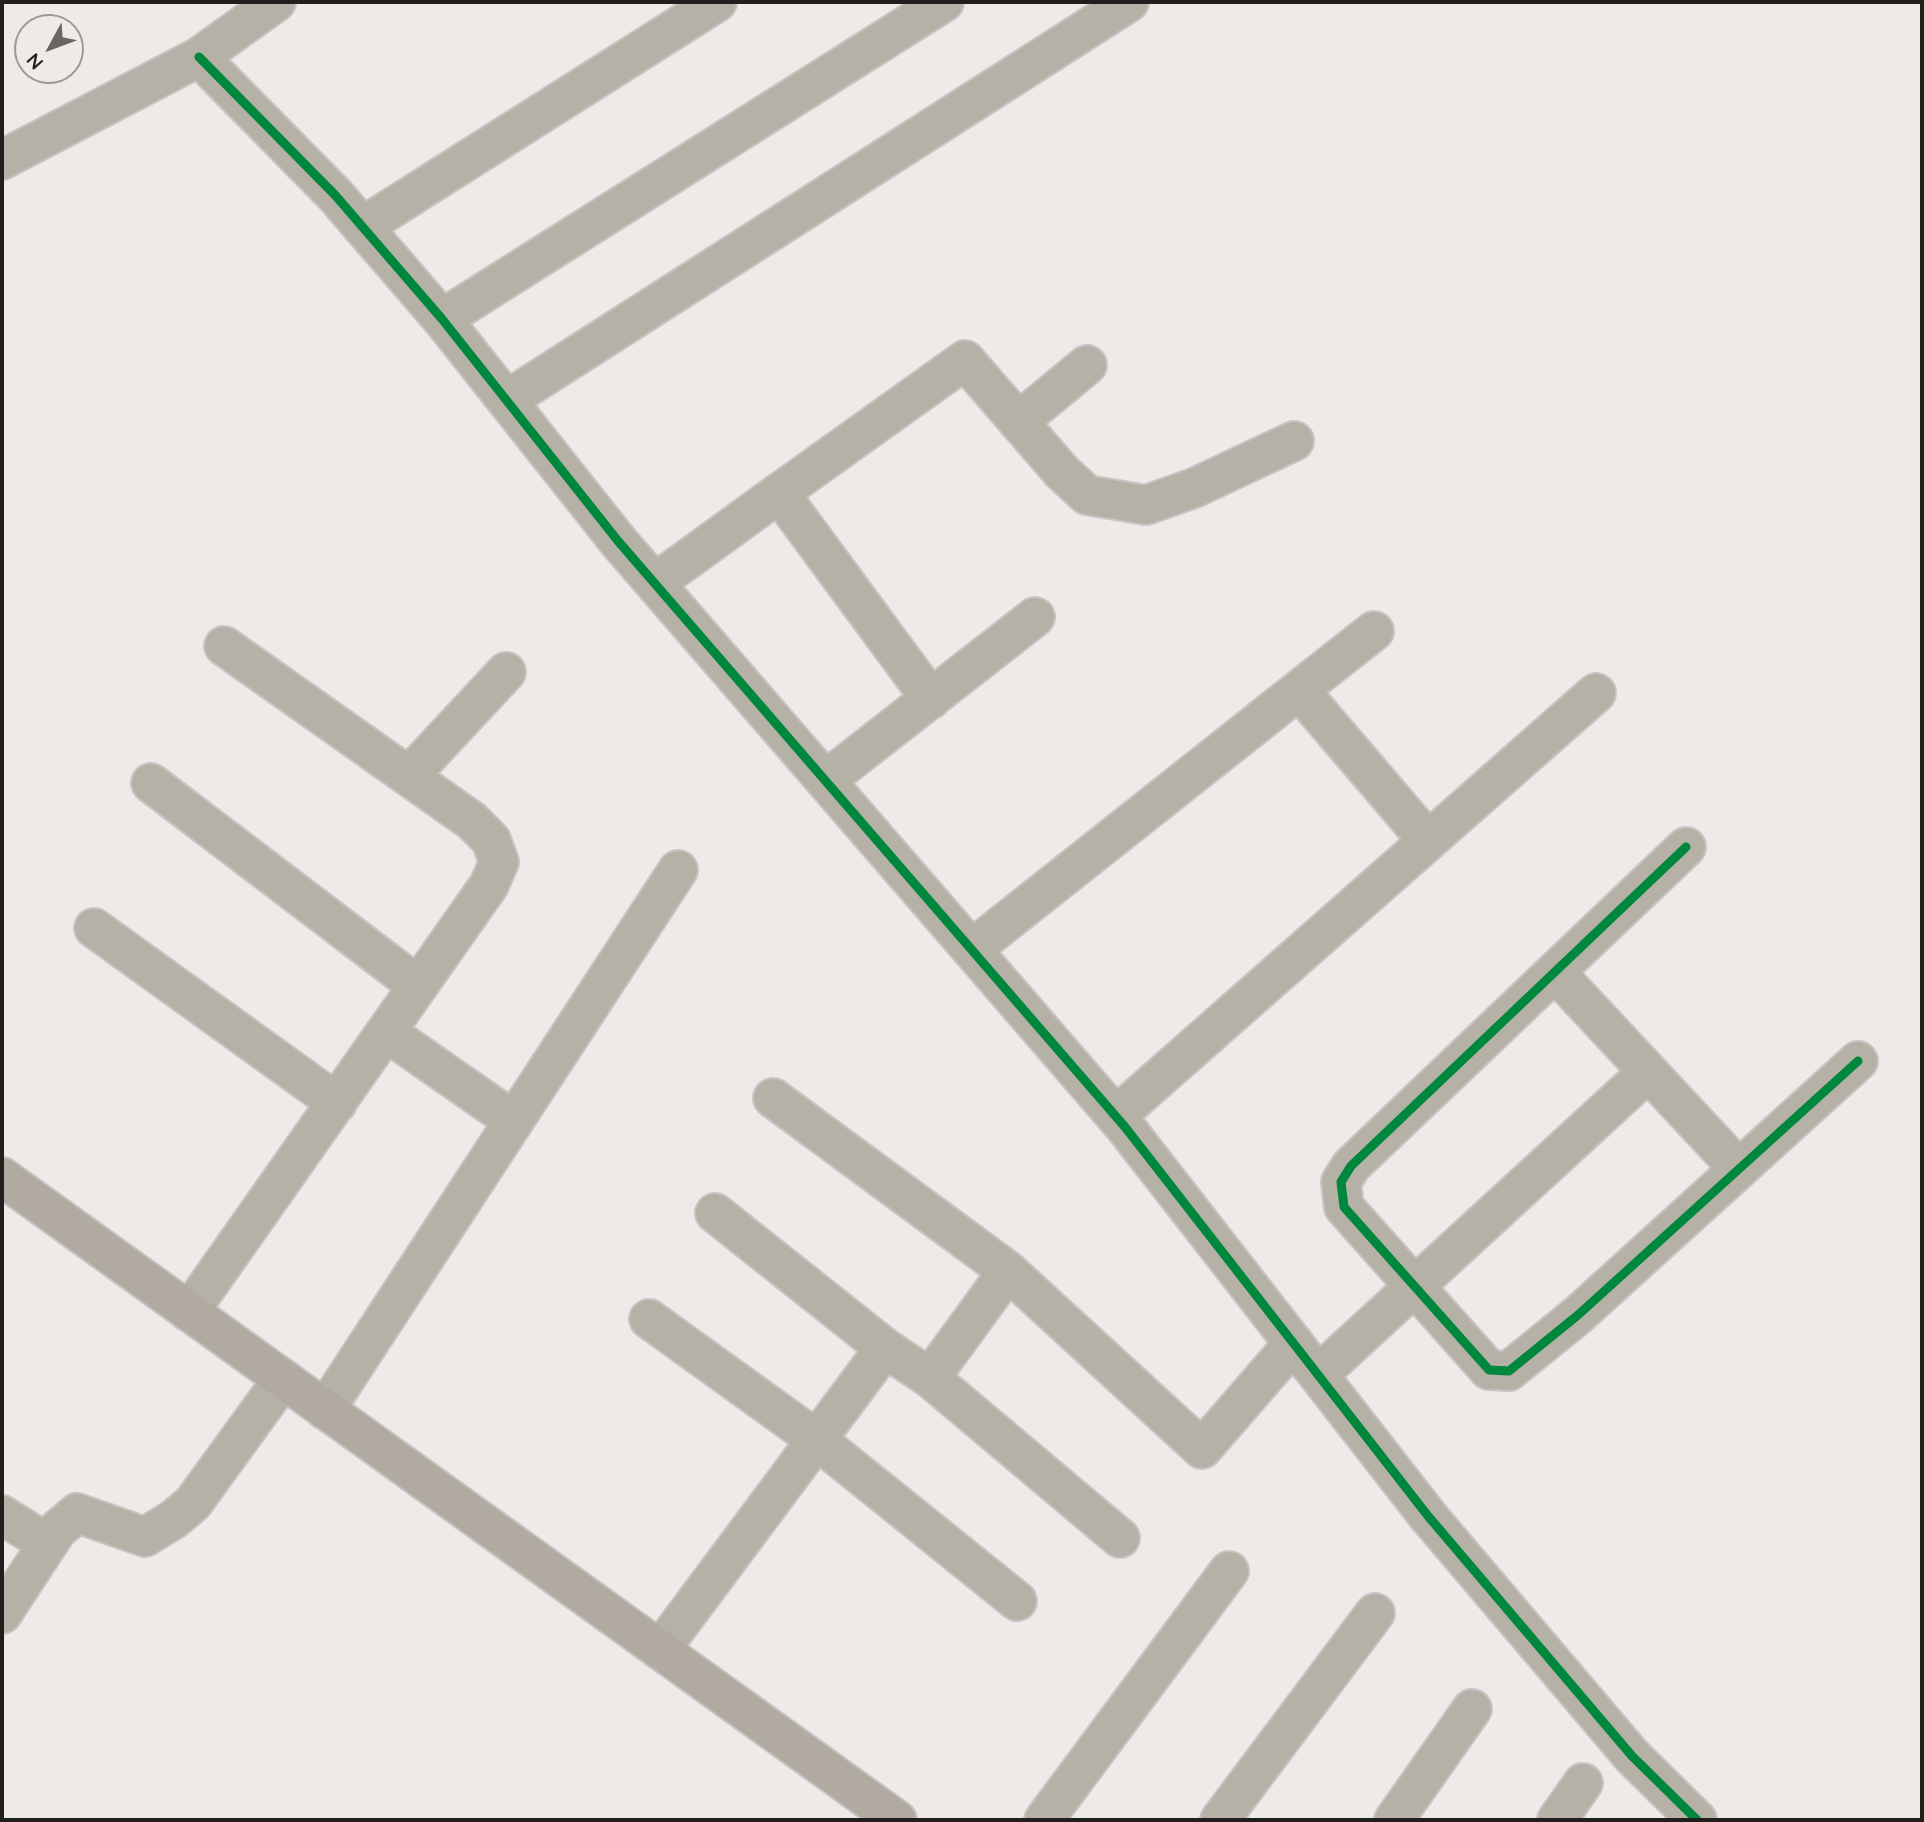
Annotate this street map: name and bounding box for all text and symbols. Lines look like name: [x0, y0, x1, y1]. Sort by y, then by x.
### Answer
north arrow: [14, 14, 84, 84]
text: N: [21, 48, 48, 75]

